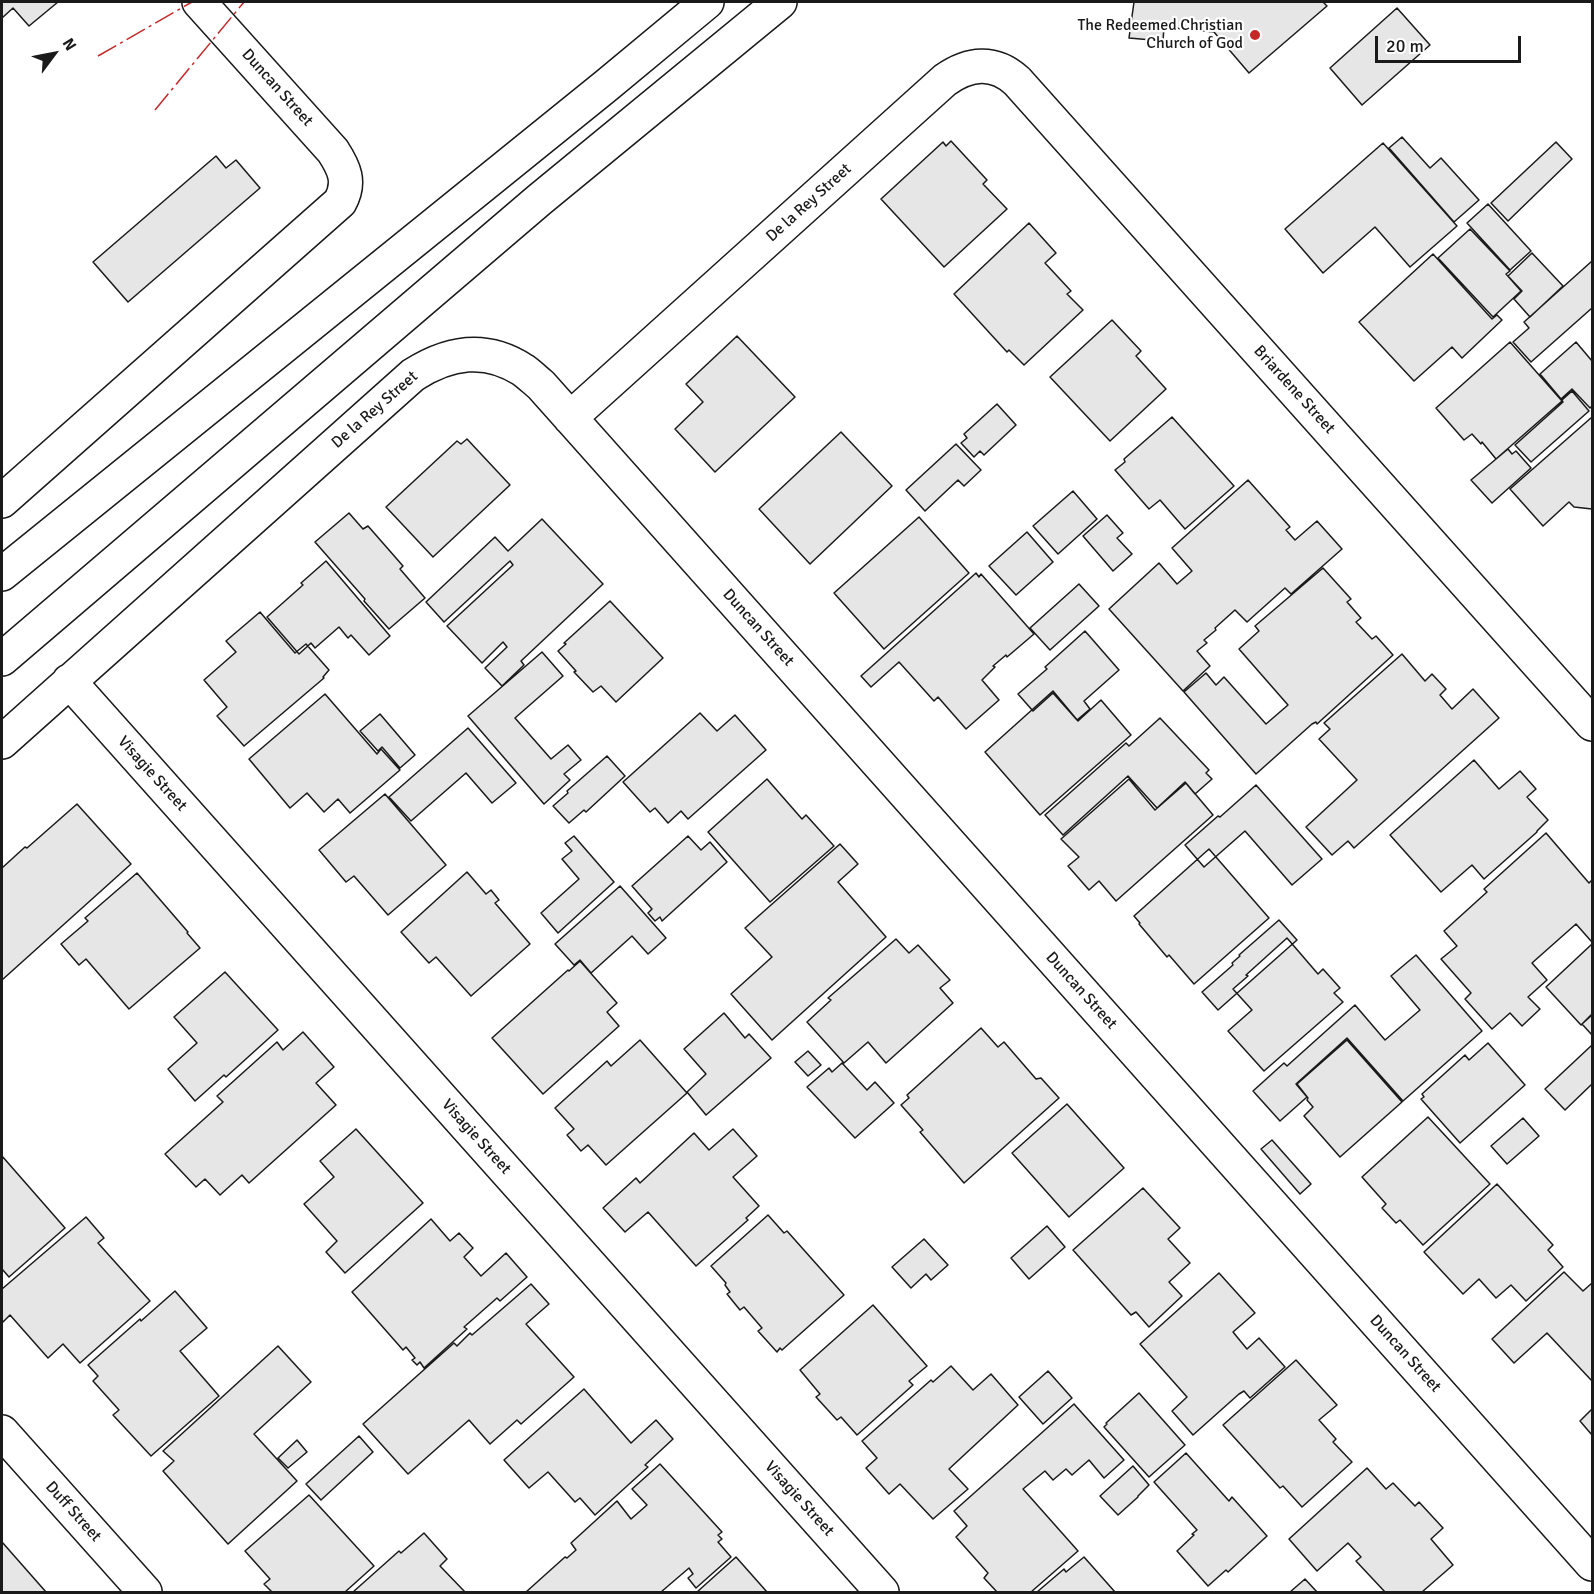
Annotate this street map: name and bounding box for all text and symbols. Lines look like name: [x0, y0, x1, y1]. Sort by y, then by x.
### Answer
place label: The Redeemed Christian Church of God: [1077, 16, 1243, 54]
north arrow: [24, 24, 84, 84]
scale bar: [1378, 24, 1524, 62]
marker: The Redeemed Christian Church of God: [1248, 28, 1262, 42]
text: N: [58, 34, 81, 54]
text: 20 m: [1386, 35, 1424, 57]
street label: Duncan Street: [237, 45, 317, 131]
street label: De la Rey Street: [762, 160, 856, 246]
street label: Briardene Street: [1249, 342, 1339, 438]
street label: De la Rey Street: [328, 367, 422, 453]
street label: Duncan Street: [718, 585, 798, 671]
street label: Visagie Street: [113, 732, 191, 816]
street label: Duncan Street: [1041, 948, 1121, 1034]
street label: Visagie Street: [437, 1095, 515, 1179]
street label: Duncan Street: [1365, 1311, 1445, 1397]
street label: Visagie Street: [760, 1457, 838, 1541]
street label: Duff Street: [41, 1478, 105, 1546]

